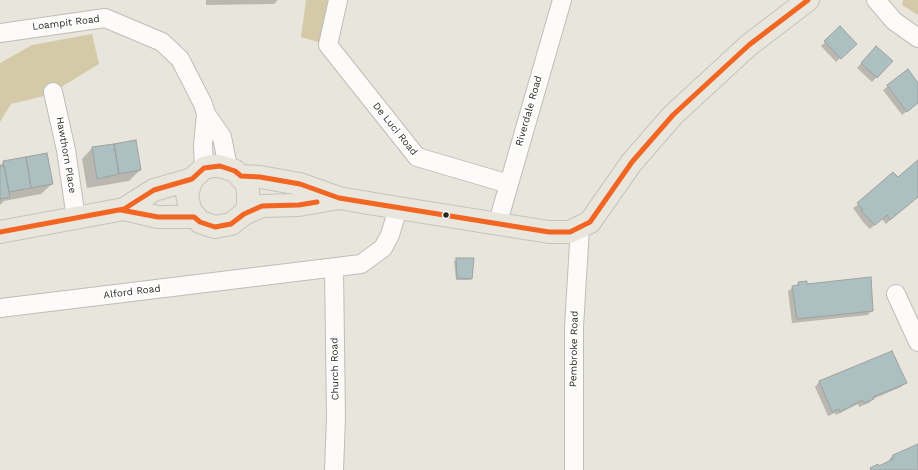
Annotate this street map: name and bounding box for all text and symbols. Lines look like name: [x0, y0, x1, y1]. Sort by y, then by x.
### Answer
street label: Loampit Road: [32, 13, 100, 33]
street label: Riverdale Road: [513, 74, 545, 148]
street label: De Luci Road: [370, 100, 420, 158]
street label: Hawthorn Place: [53, 116, 79, 194]
unlabelled marker: [441, 210, 451, 220]
street label: Alford Road: [103, 283, 161, 301]
street label: Pembroke Road: [567, 311, 581, 387]
street label: Church Road: [328, 338, 342, 400]

